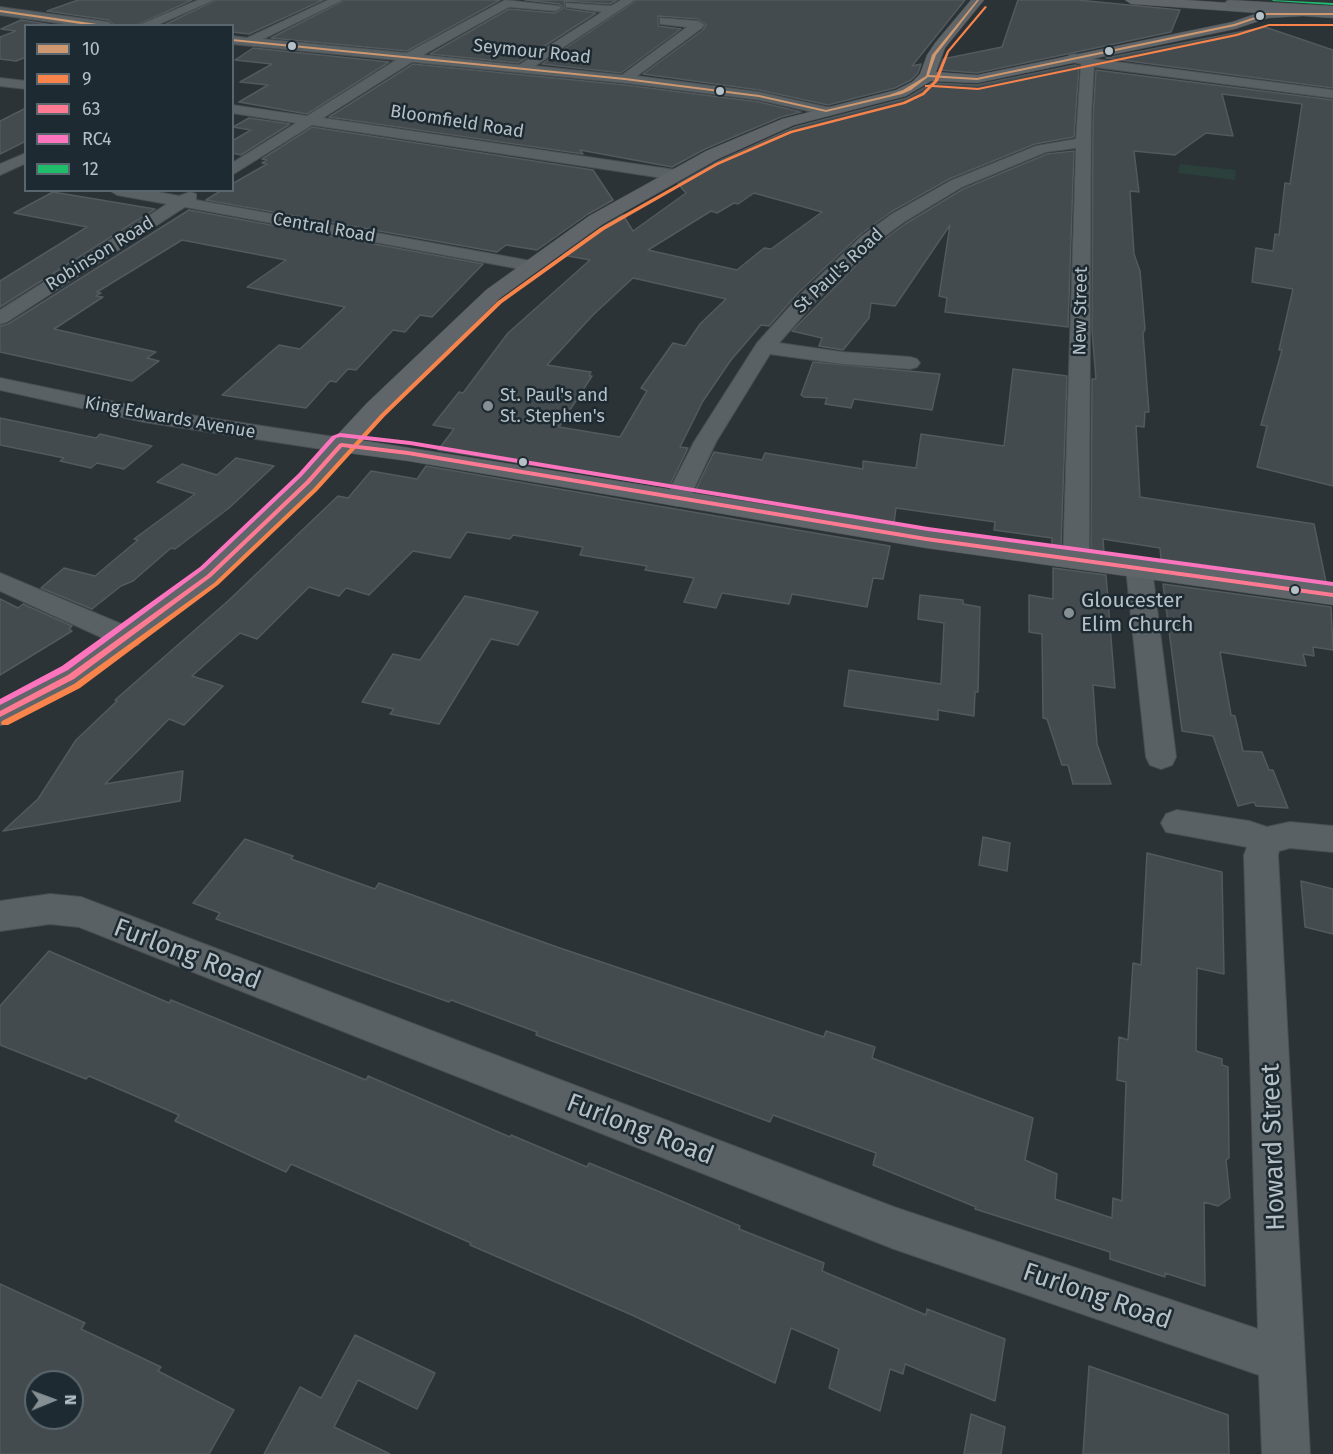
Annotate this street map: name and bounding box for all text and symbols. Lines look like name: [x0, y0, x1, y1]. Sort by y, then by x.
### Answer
unlabelled marker: [1254, 10, 1266, 22]
legend: [24, 24, 234, 192]
street label: Seymour Road: [472, 35, 592, 69]
text: 10: [82, 38, 100, 60]
unlabelled marker: [286, 40, 298, 52]
unlabelled marker: [1103, 45, 1115, 57]
text: 9: [82, 68, 91, 90]
unlabelled marker: [714, 85, 726, 97]
text: 63: [82, 98, 100, 120]
street label: Bloomfield Road: [389, 101, 525, 143]
text: RC4: [82, 128, 111, 150]
text: 12: [82, 158, 99, 180]
street label: Central Road: [271, 208, 377, 248]
street label: Robinson Road: [42, 212, 158, 296]
street label: St Paul's Road: [790, 224, 888, 318]
street label: New Street: [1069, 267, 1093, 355]
place label: St. Paul's and St. Stephen's: [500, 385, 608, 428]
street label: King Edwards Avenue: [83, 392, 257, 444]
marker: St. Paul's and St. Stephen's: [481, 399, 495, 413]
unlabelled marker: [517, 456, 529, 468]
unlabelled marker: [1289, 584, 1301, 596]
place label: Gloucester Elim Church: [1081, 588, 1194, 638]
marker: Gloucester Elim Church: [1062, 606, 1076, 620]
street label: Furlong Road: [109, 913, 265, 997]
street label: Howard Street: [1255, 1063, 1293, 1231]
street label: Furlong Road: [562, 1088, 718, 1172]
street label: Furlong Road: [1019, 1257, 1175, 1337]
north arrow: [24, 1370, 84, 1430]
text: N: [61, 1394, 80, 1405]

